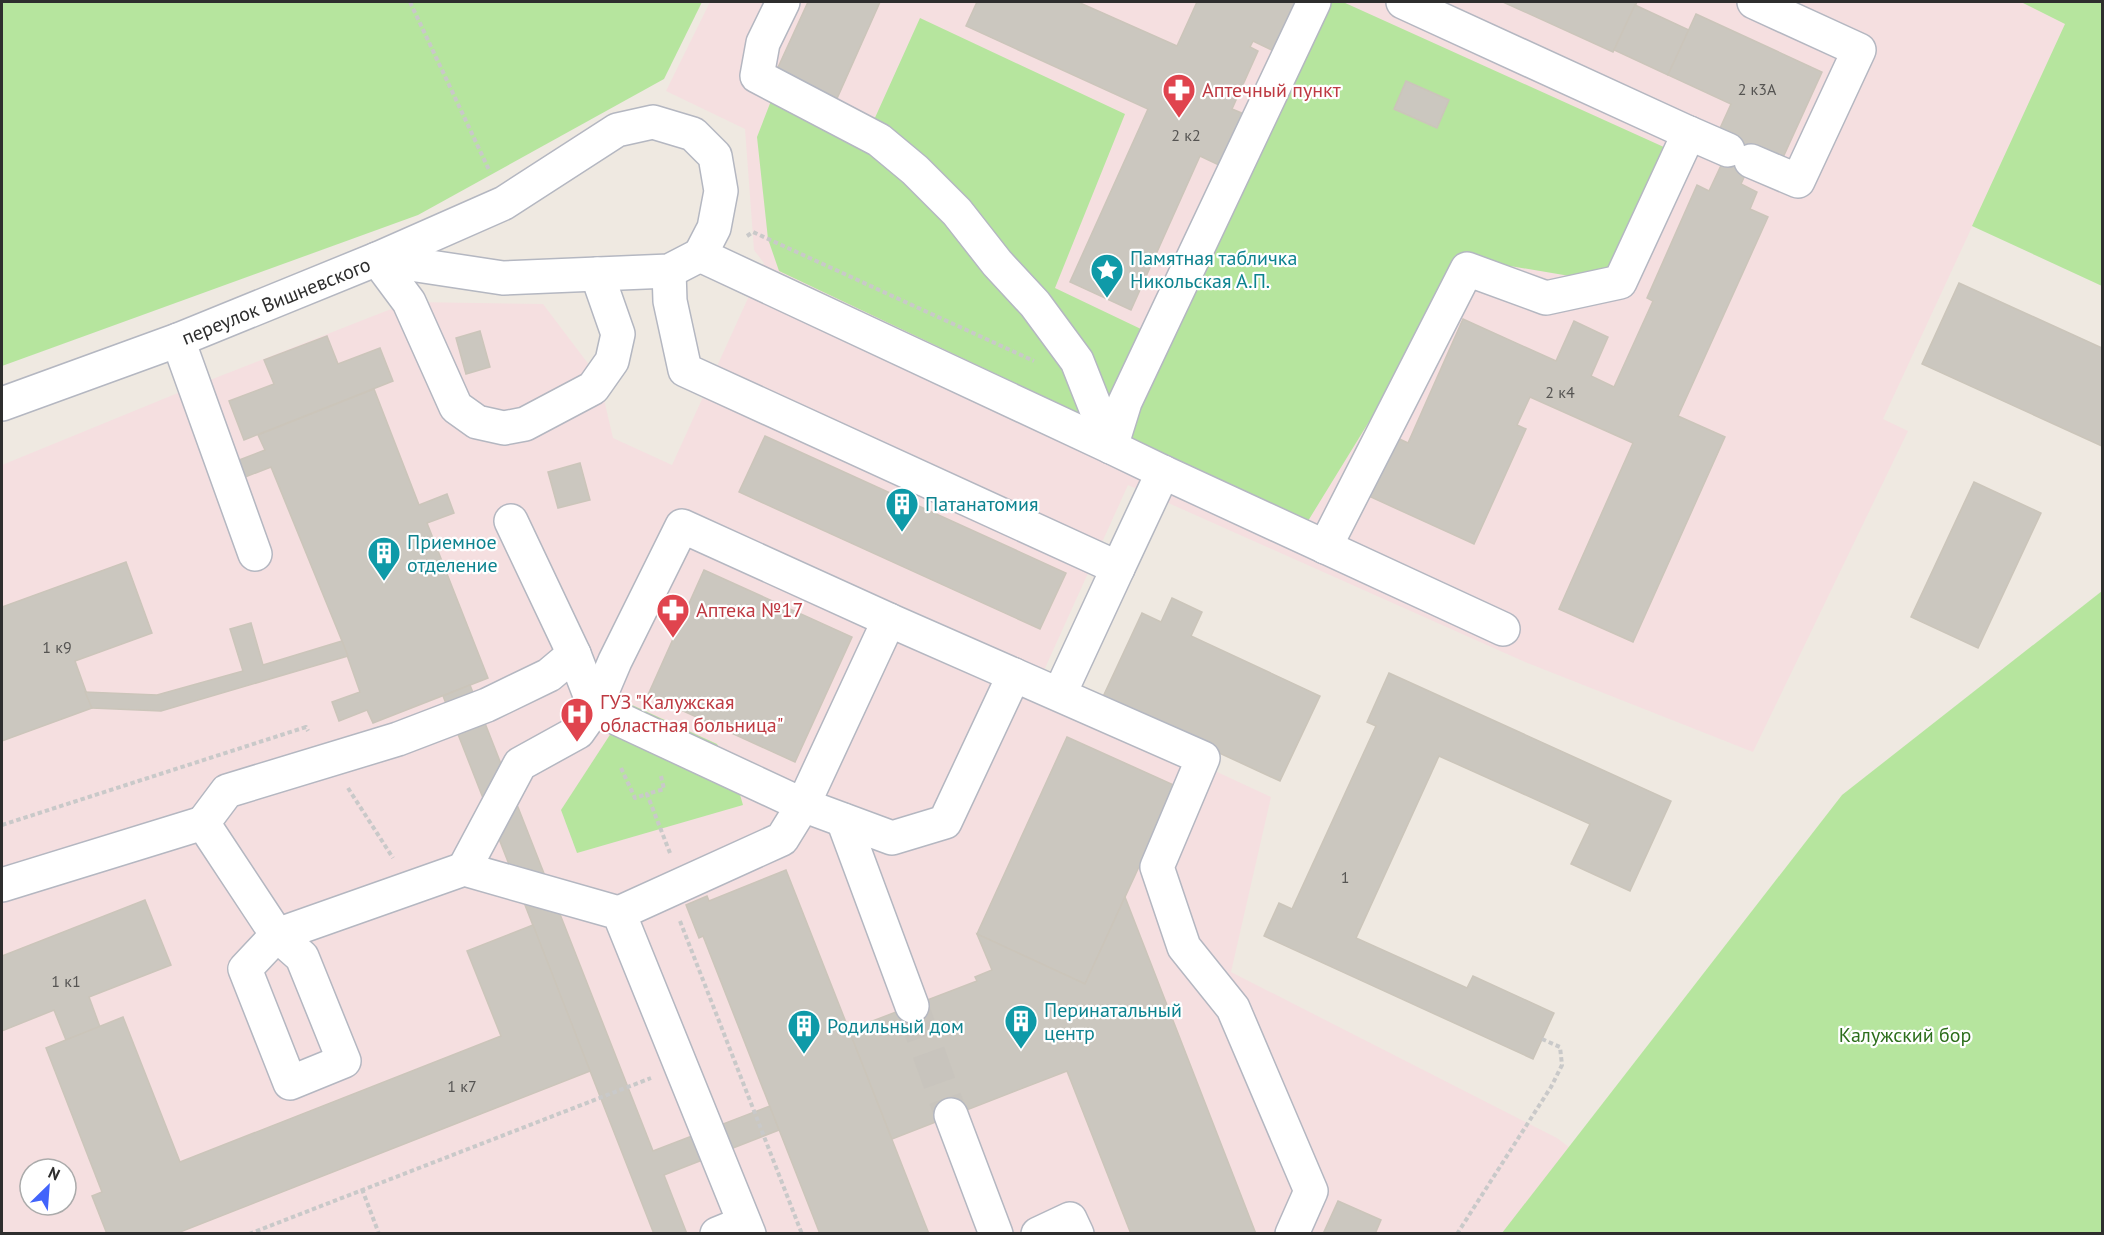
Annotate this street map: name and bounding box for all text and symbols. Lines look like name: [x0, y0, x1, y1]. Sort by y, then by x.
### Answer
pharmacy icon: Аптечный пункт: [1161, 72, 1197, 119]
place label: Аптечный пункт: [1202, 77, 1341, 103]
house number: 2 к3А: [1738, 79, 1777, 99]
house number: 2 к2: [1171, 125, 1201, 145]
place label: Памятная табличка Никольская А.П.: [1130, 245, 1297, 294]
street label: переулок Вишневского: [178, 251, 374, 351]
place icon: Памятная табличка Никольская А.П.: [1089, 252, 1125, 299]
house number: 2 к4: [1545, 382, 1575, 402]
building icon: Патанатомия: [884, 486, 920, 533]
place label: Патанатомия: [925, 491, 1038, 517]
place label: Приемное отделение: [407, 529, 498, 578]
building icon: Приемное отделение: [366, 535, 402, 582]
pharmacy icon: Аптека №17: [655, 592, 691, 639]
place label: Аптека №17: [696, 597, 803, 623]
house number: 1 к9: [42, 637, 72, 657]
place label: ГУЗ "Калужская областная больница": [600, 689, 783, 738]
hospital icon: ГУЗ "Калужская областная больница": [559, 696, 595, 743]
house number: 1: [1341, 867, 1349, 887]
house number: 1 к1: [51, 971, 81, 991]
place label: Перинатальный центр: [1044, 997, 1182, 1046]
building icon: Перинатальный центр: [1003, 1003, 1039, 1050]
building icon: Родильный дом: [786, 1008, 822, 1055]
place label: Родильный дом: [827, 1013, 964, 1039]
park label: Калужский бор: [1839, 1022, 1971, 1048]
house number: 1 к7: [447, 1076, 477, 1096]
north arrow: [18, 1157, 78, 1217]
text: N: [45, 1162, 63, 1185]

